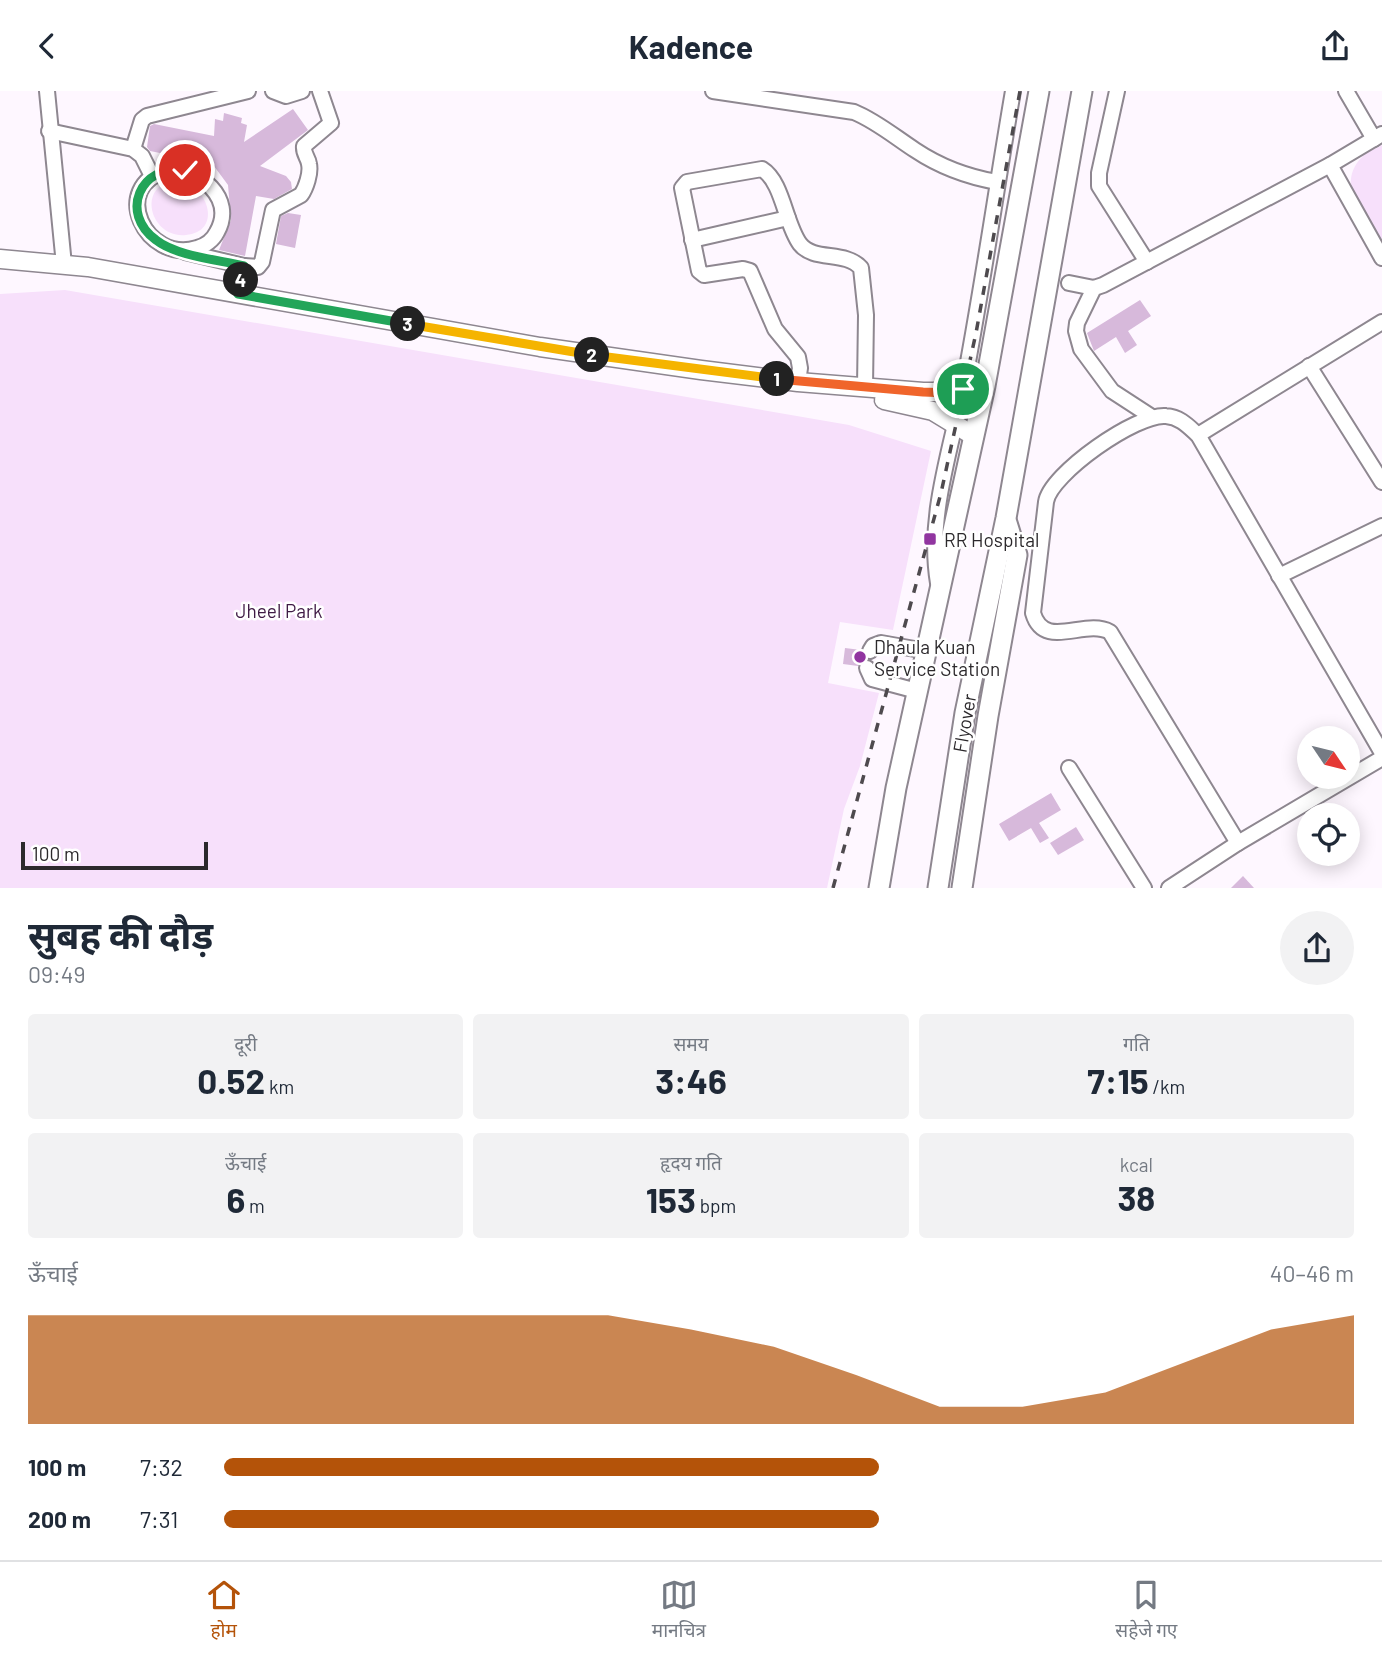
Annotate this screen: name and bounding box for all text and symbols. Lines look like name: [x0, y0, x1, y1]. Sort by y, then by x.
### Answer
icon: back: [28, 27, 66, 65]
text: Kadence: [629, 27, 753, 65]
icon: share: [1316, 27, 1354, 65]
pin: [155, 140, 215, 200]
icon: check: [166, 151, 204, 189]
pin: 4: [224, 263, 258, 297]
text: 4: [235, 268, 246, 291]
pin: 3: [390, 307, 426, 341]
text: 3: [402, 312, 413, 335]
pin: 2: [574, 337, 610, 373]
text: 2: [586, 343, 597, 366]
pin: [933, 359, 993, 419]
pin: 1: [760, 361, 794, 397]
text: 1: [773, 367, 780, 390]
icon: arrive: [944, 370, 982, 408]
place label: RR Hospital: [944, 528, 1039, 551]
marker: RR Hospital: [922, 531, 938, 547]
park label: Jheel Park: [236, 599, 322, 622]
place label: Dhaula Kuan Service Station: [874, 635, 1000, 680]
marker: Dhaula Kuan Service Station: [852, 649, 868, 665]
street label: Flyover: [948, 692, 980, 754]
north arrow: [1297, 726, 1360, 789]
map controls: [1297, 726, 1360, 866]
button: locate: [1297, 803, 1360, 866]
scale bar: [21, 839, 208, 871]
text: 100 m: [32, 842, 80, 865]
text: सुबह की दौड़: [28, 911, 213, 957]
button: share: [1280, 911, 1354, 985]
text: 09:49: [28, 960, 85, 988]
text: दूरी: [234, 1032, 257, 1055]
text: समय: [673, 1032, 709, 1055]
text: गति: [1123, 1032, 1150, 1055]
text: 0.52: [197, 1059, 265, 1101]
text: 3:46: [655, 1059, 727, 1101]
text: 7:15: [1087, 1059, 1149, 1101]
text: km: [265, 1075, 294, 1098]
text: /km: [1149, 1075, 1185, 1098]
text: ऊँचाई: [225, 1151, 266, 1174]
text: हृदय गति: [660, 1151, 722, 1174]
text: kcal: [1120, 1153, 1153, 1176]
text: 38: [1117, 1176, 1155, 1218]
text: 6: [227, 1178, 245, 1220]
text: 153: [646, 1178, 696, 1220]
text: m: [245, 1194, 265, 1217]
text: bpm: [696, 1194, 736, 1217]
text: ऊँचाई: [28, 1259, 78, 1287]
text: 40–46 m: [1270, 1259, 1354, 1287]
text: 100 m: [28, 1453, 86, 1481]
text: 7:32: [140, 1453, 183, 1481]
text: 200 m: [28, 1505, 91, 1533]
text: 7:31: [140, 1505, 178, 1533]
tab: होम: [205, 1576, 243, 1645]
tab: मानचित्र: [652, 1576, 706, 1645]
tab: सहेजे गए: [1115, 1576, 1177, 1645]

